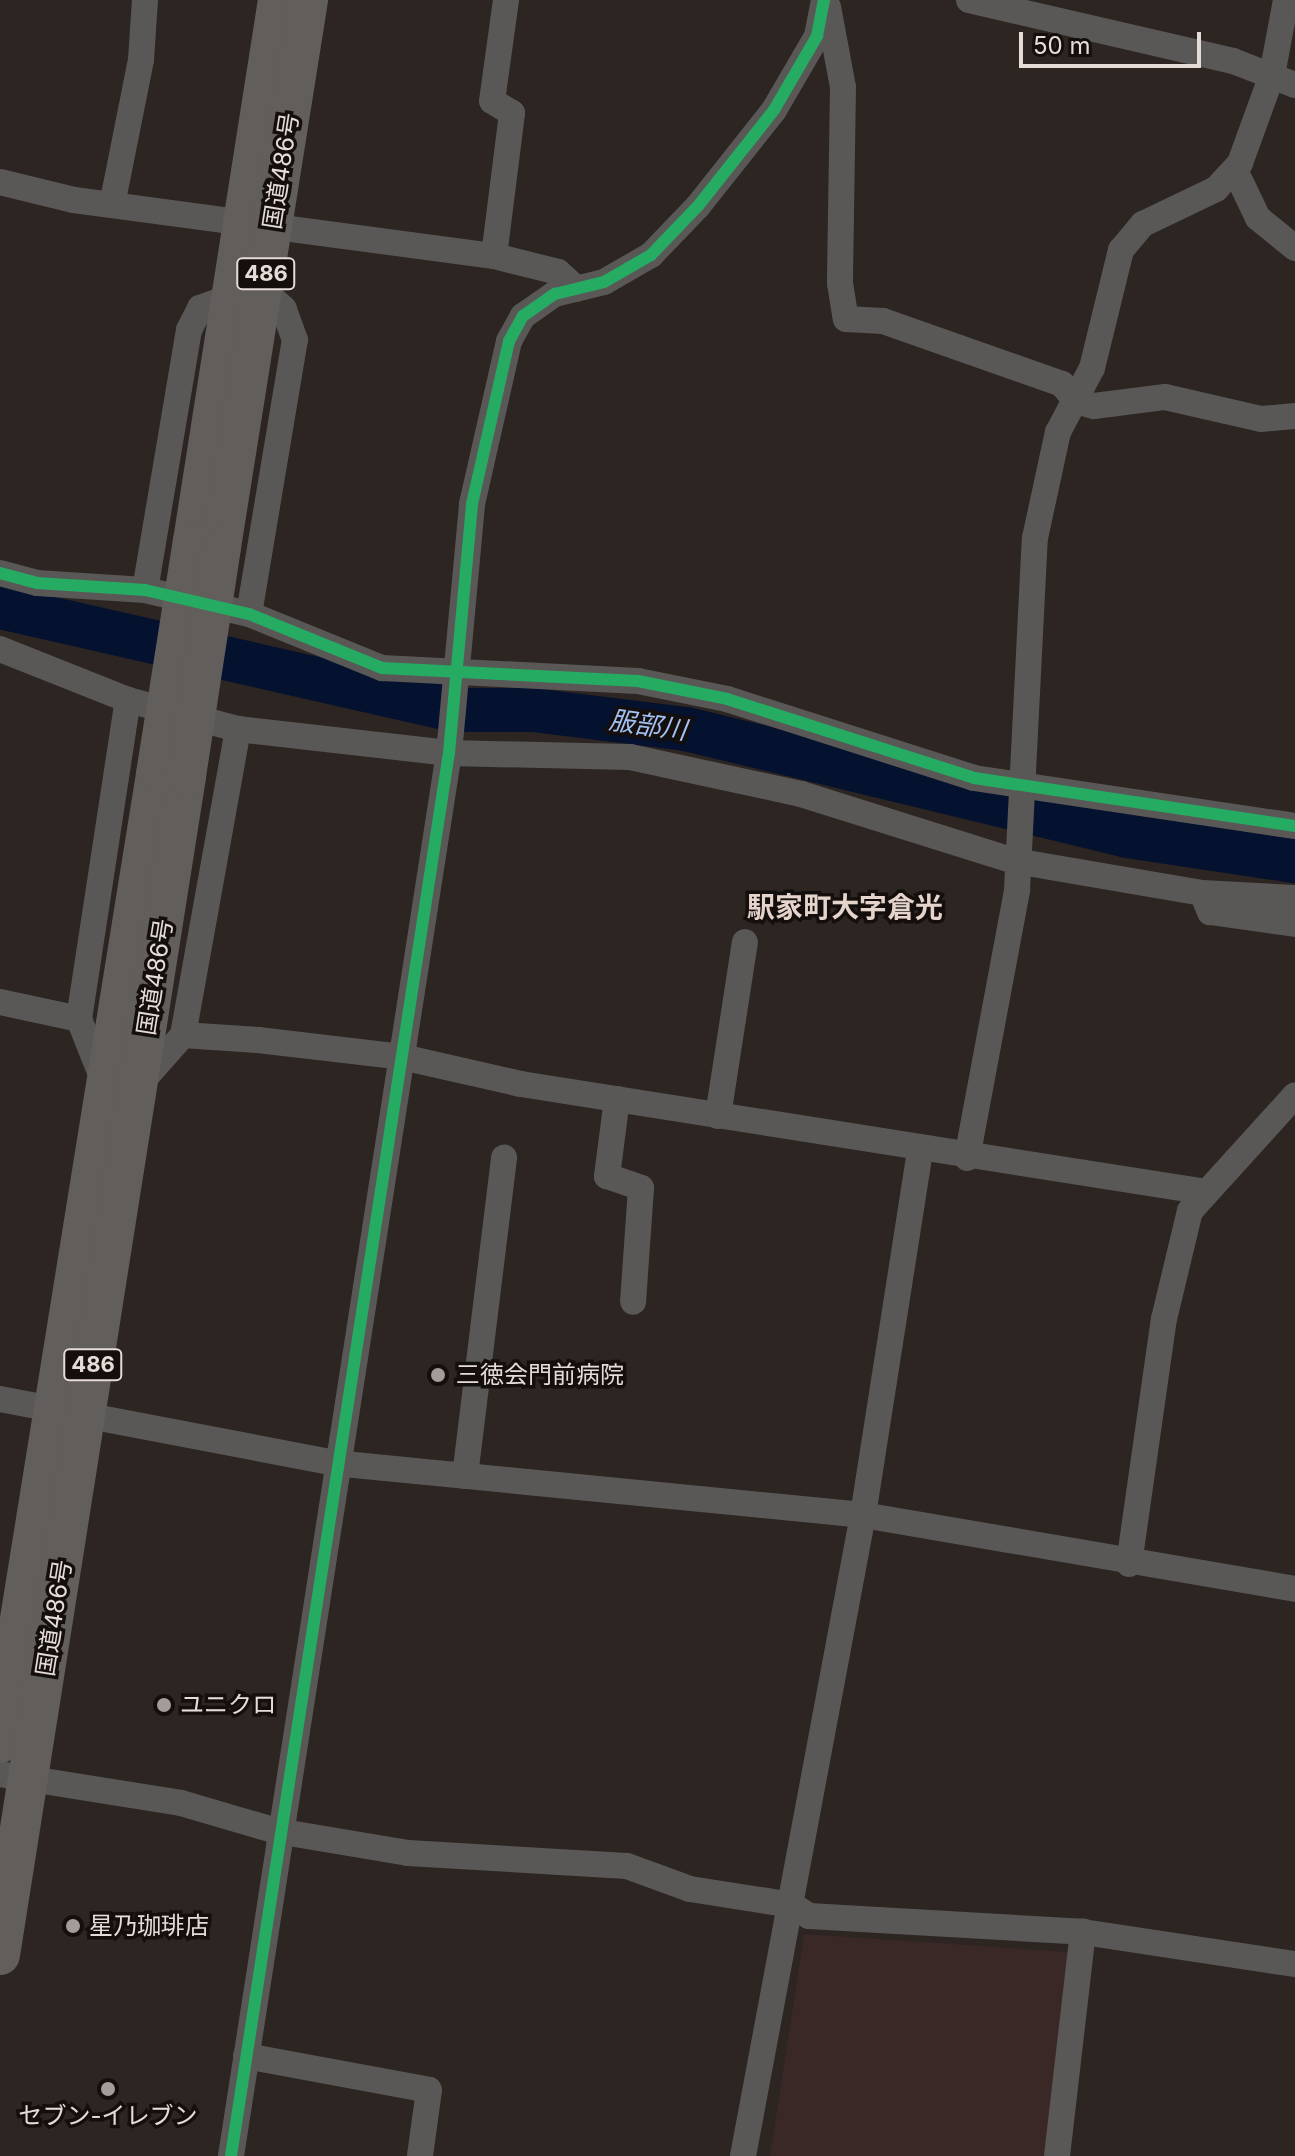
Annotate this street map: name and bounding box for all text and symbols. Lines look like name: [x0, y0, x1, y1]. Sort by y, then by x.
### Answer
scale bar: [1023, 16, 1205, 66]
text: 50 m: [1033, 31, 1091, 60]
street label: 国道486号: [258, 111, 304, 231]
road number: 486: [236, 256, 296, 292]
water label: 服部川: [607, 704, 689, 746]
district label: 駅家町大字倉光: [747, 890, 943, 924]
street label: 国道486号: [132, 917, 178, 1037]
road number: 486: [63, 1347, 123, 1383]
place label: 三徳会門前病院: [456, 1361, 624, 1389]
marker: 三徳会門前病院: [427, 1364, 449, 1386]
street label: 国道486号: [31, 1558, 77, 1678]
place label: ユニクロ: [180, 1691, 276, 1719]
marker: ユニクロ: [155, 1696, 173, 1714]
place label: 星乃珈琲店: [89, 1912, 209, 1940]
marker: 星乃珈琲店: [64, 1917, 82, 1935]
marker: セブン-イレブン: [99, 2080, 117, 2098]
place label: セブン-イレブン: [18, 2102, 198, 2130]

